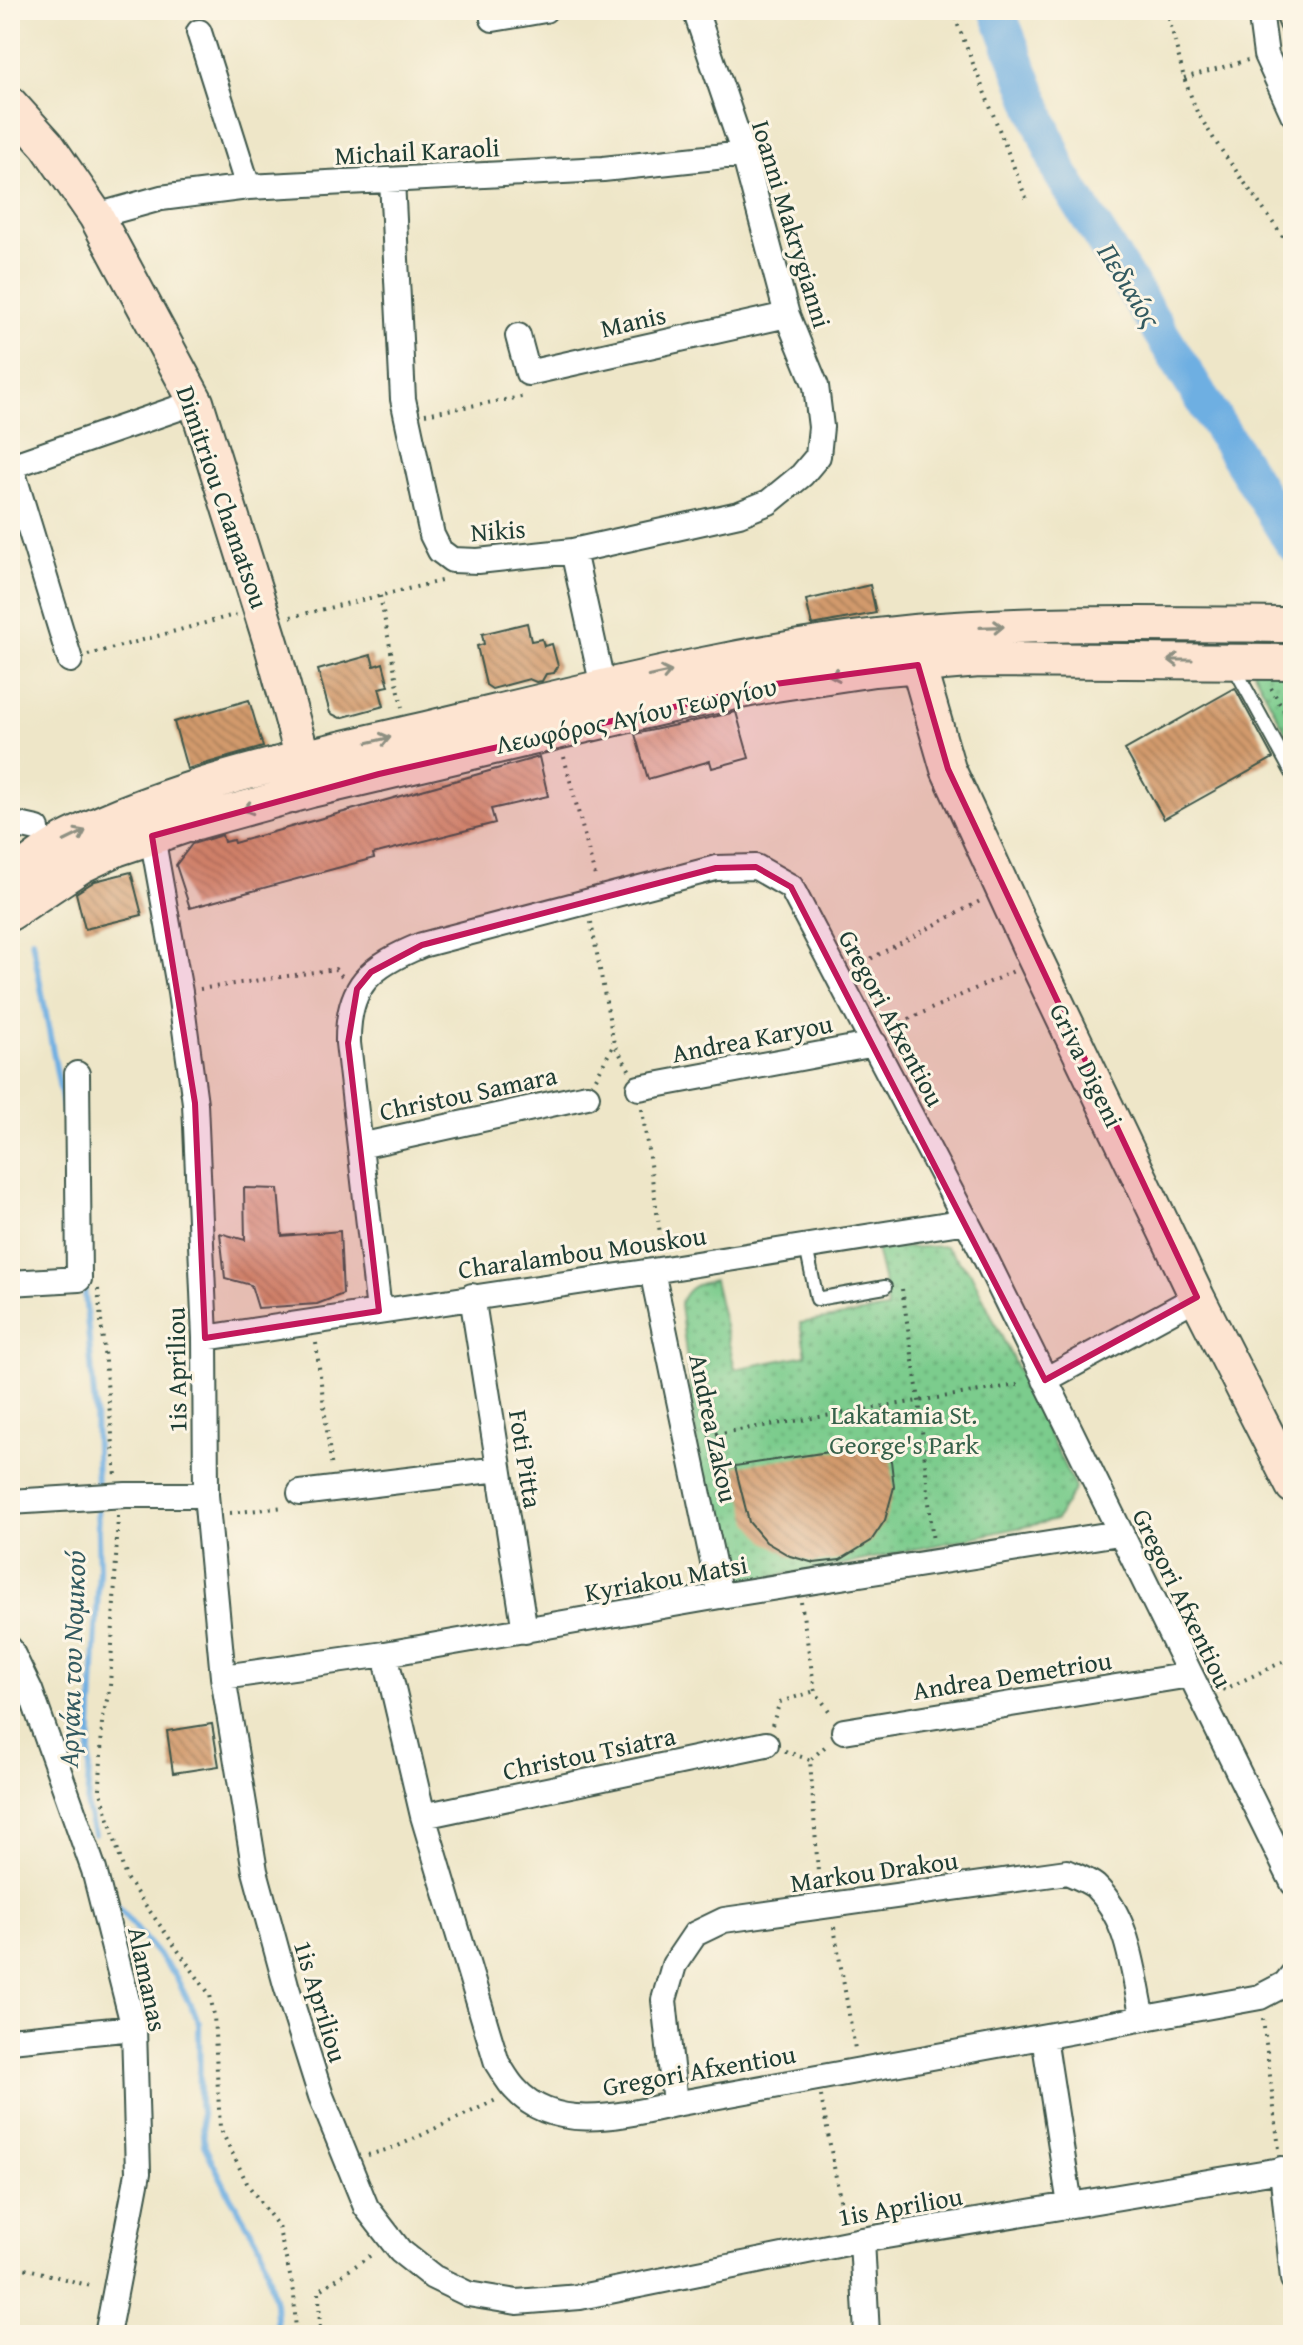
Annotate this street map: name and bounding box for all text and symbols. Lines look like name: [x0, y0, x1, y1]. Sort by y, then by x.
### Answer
street label: Ioanni Makrygianni: [742, 115, 842, 333]
street label: Michail Karaoli: [333, 127, 501, 175]
water label: Πεδιαίος: [1087, 234, 1172, 336]
street label: Manis: [597, 295, 669, 347]
street label: Dimitriou Chamatsou: [167, 380, 279, 614]
street label: Nikis: [469, 509, 527, 551]
one-way arrow: [978, 620, 1005, 635]
one-way arrow: [1167, 652, 1194, 668]
street label: Λεωφόρος Αγίου Γεωργίου: [492, 666, 780, 764]
one-way arrow: [646, 666, 672, 681]
one-way arrow: [829, 667, 854, 682]
one-way arrow: [366, 732, 391, 747]
one-way arrow: [241, 800, 267, 815]
one-way arrow: [63, 828, 87, 843]
street label: Gregori Afxentiou: [829, 923, 955, 1113]
street label: Griva Digeni: [1040, 996, 1134, 1134]
street label: Andrea Karyou: [668, 1003, 836, 1073]
street label: Christou Samara: [376, 1055, 561, 1131]
street label: Charalambou Mouskou: [455, 1215, 709, 1289]
street label: 1is Apriliou: [155, 1307, 197, 1433]
street label: Andrea Zakou: [679, 1350, 749, 1506]
park label: Lakatamia St. George's Park: [829, 1395, 980, 1464]
street label: Foti Pitta: [499, 1407, 553, 1512]
street label: Gregori Afxentiou: [1123, 1502, 1243, 1694]
street label: Kyriakou Matsi: [581, 1544, 751, 1612]
water label: Αργάκι του Νομικού: [47, 1549, 95, 1769]
street label: Andrea Demetriou: [910, 1640, 1114, 1710]
street label: Christou Tsiatra: [499, 1716, 680, 1790]
street label: Markou Drakou: [788, 1840, 960, 1902]
street label: Alamanas: [118, 1923, 178, 2035]
street label: 1is Apriliou: [284, 1935, 358, 2067]
street label: Gregori Afxentiou: [599, 2034, 799, 2106]
street label: 1is Apriliou: [835, 2176, 965, 2236]

